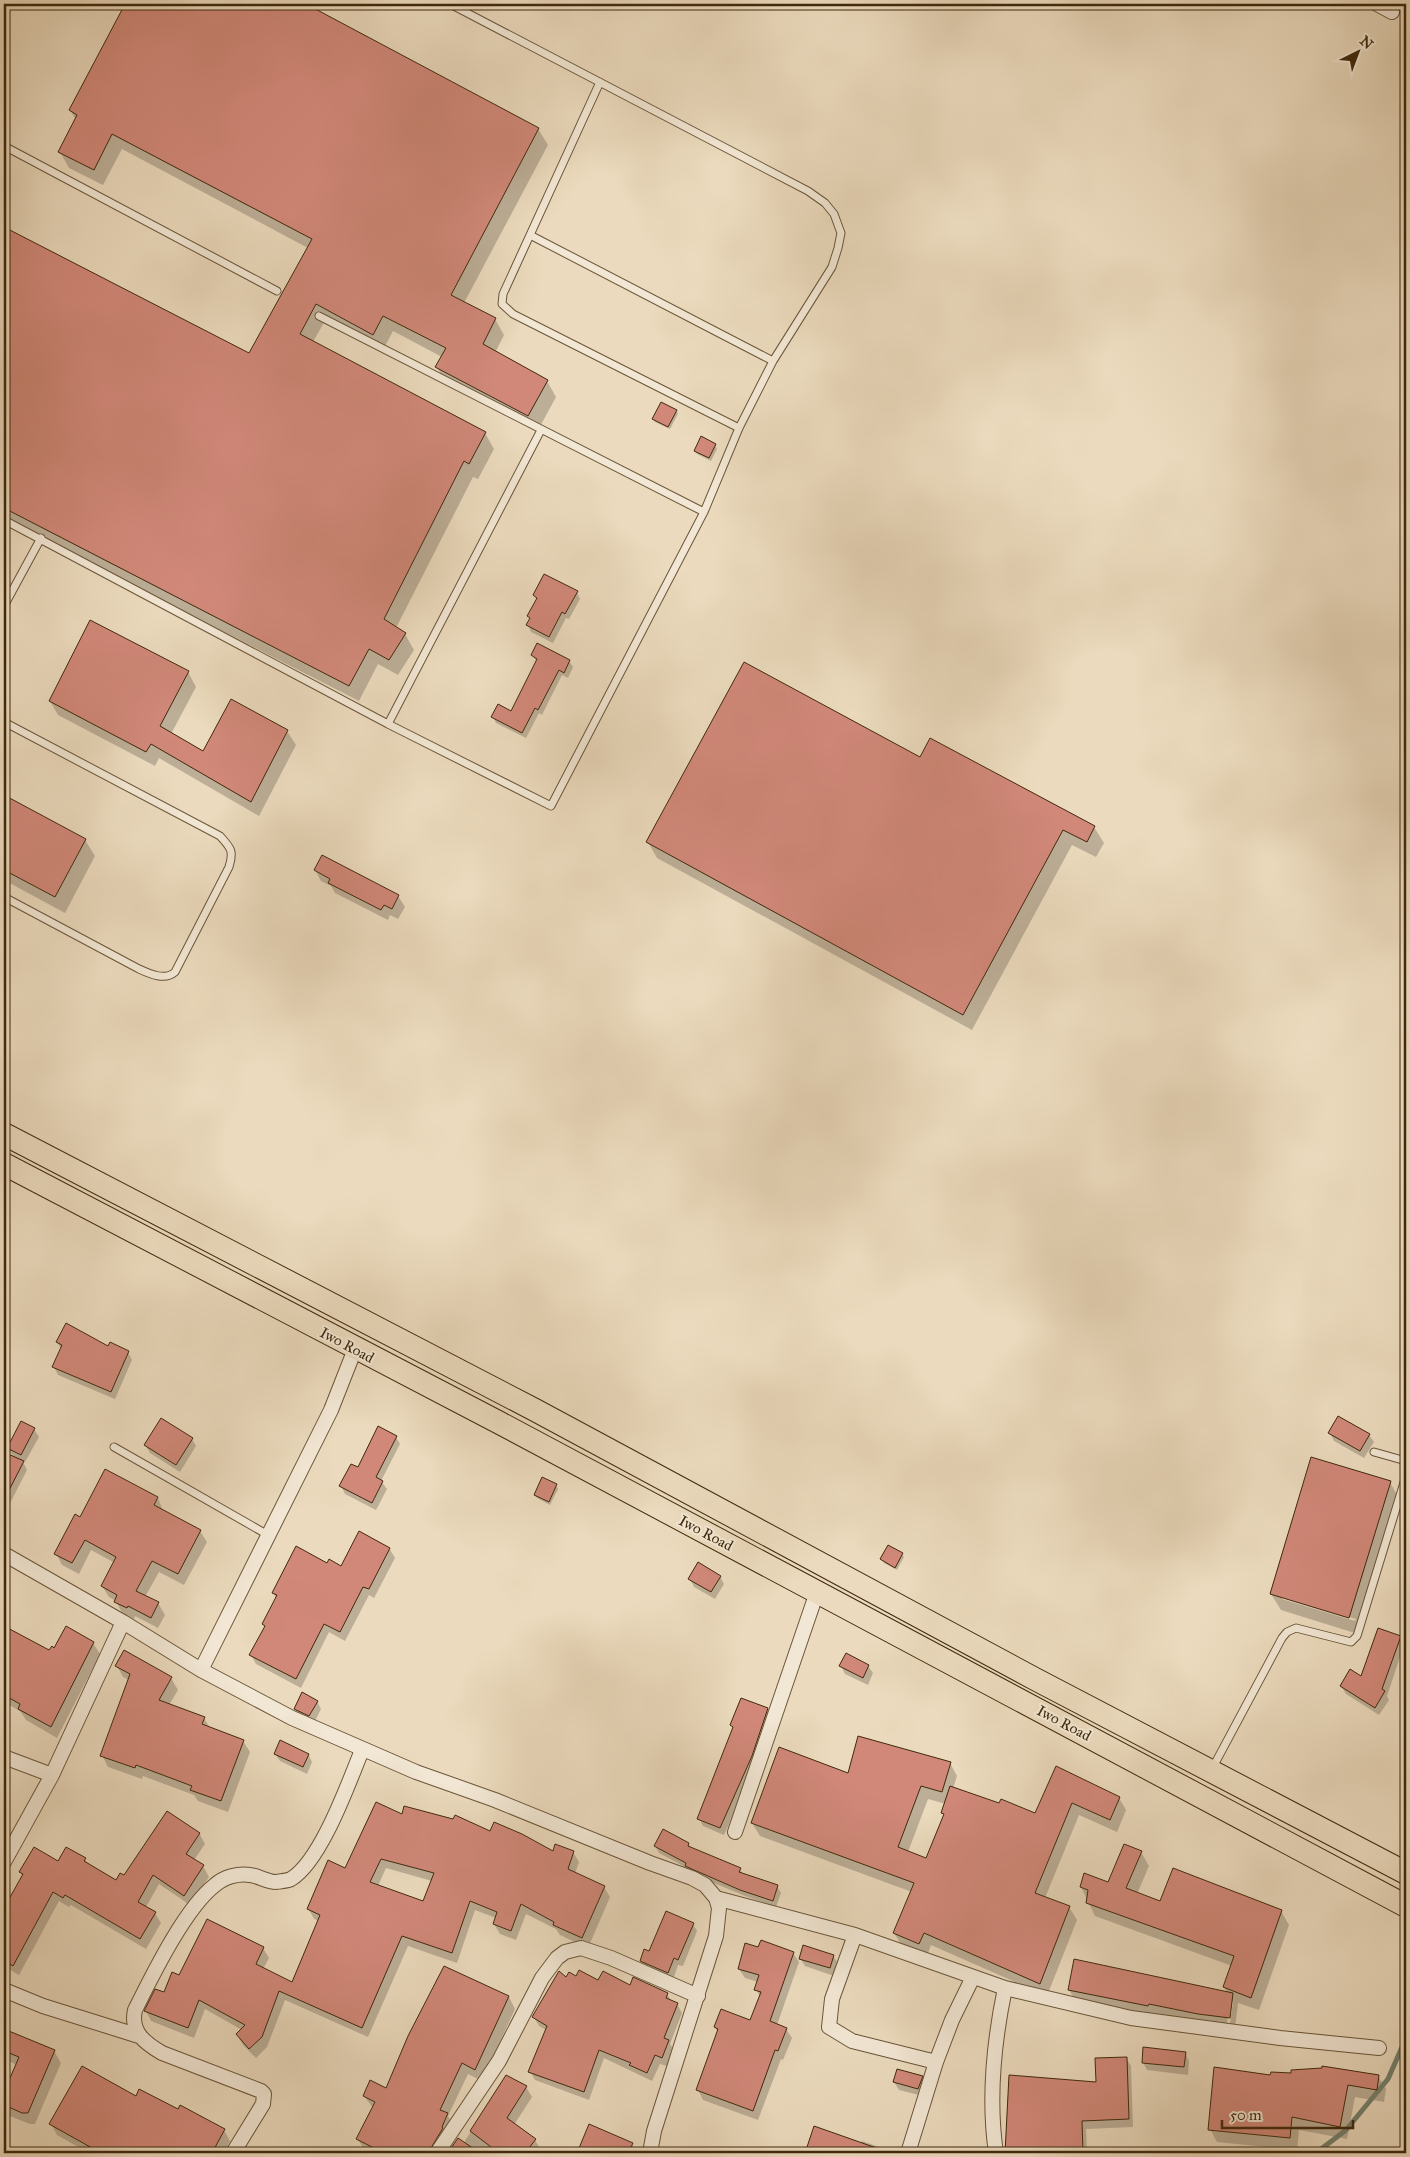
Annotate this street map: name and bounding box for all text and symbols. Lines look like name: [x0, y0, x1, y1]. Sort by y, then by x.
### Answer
north arrow: [1332, 28, 1382, 78]
text: N: [1356, 32, 1377, 53]
street label: Iwo Road: [317, 1323, 378, 1367]
street label: Iwo Road: [676, 1511, 737, 1555]
street label: Iwo Road: [1034, 1701, 1095, 1745]
scale bar: [1222, 2097, 1354, 2129]
text: 50 m: [1230, 2106, 1262, 2124]

